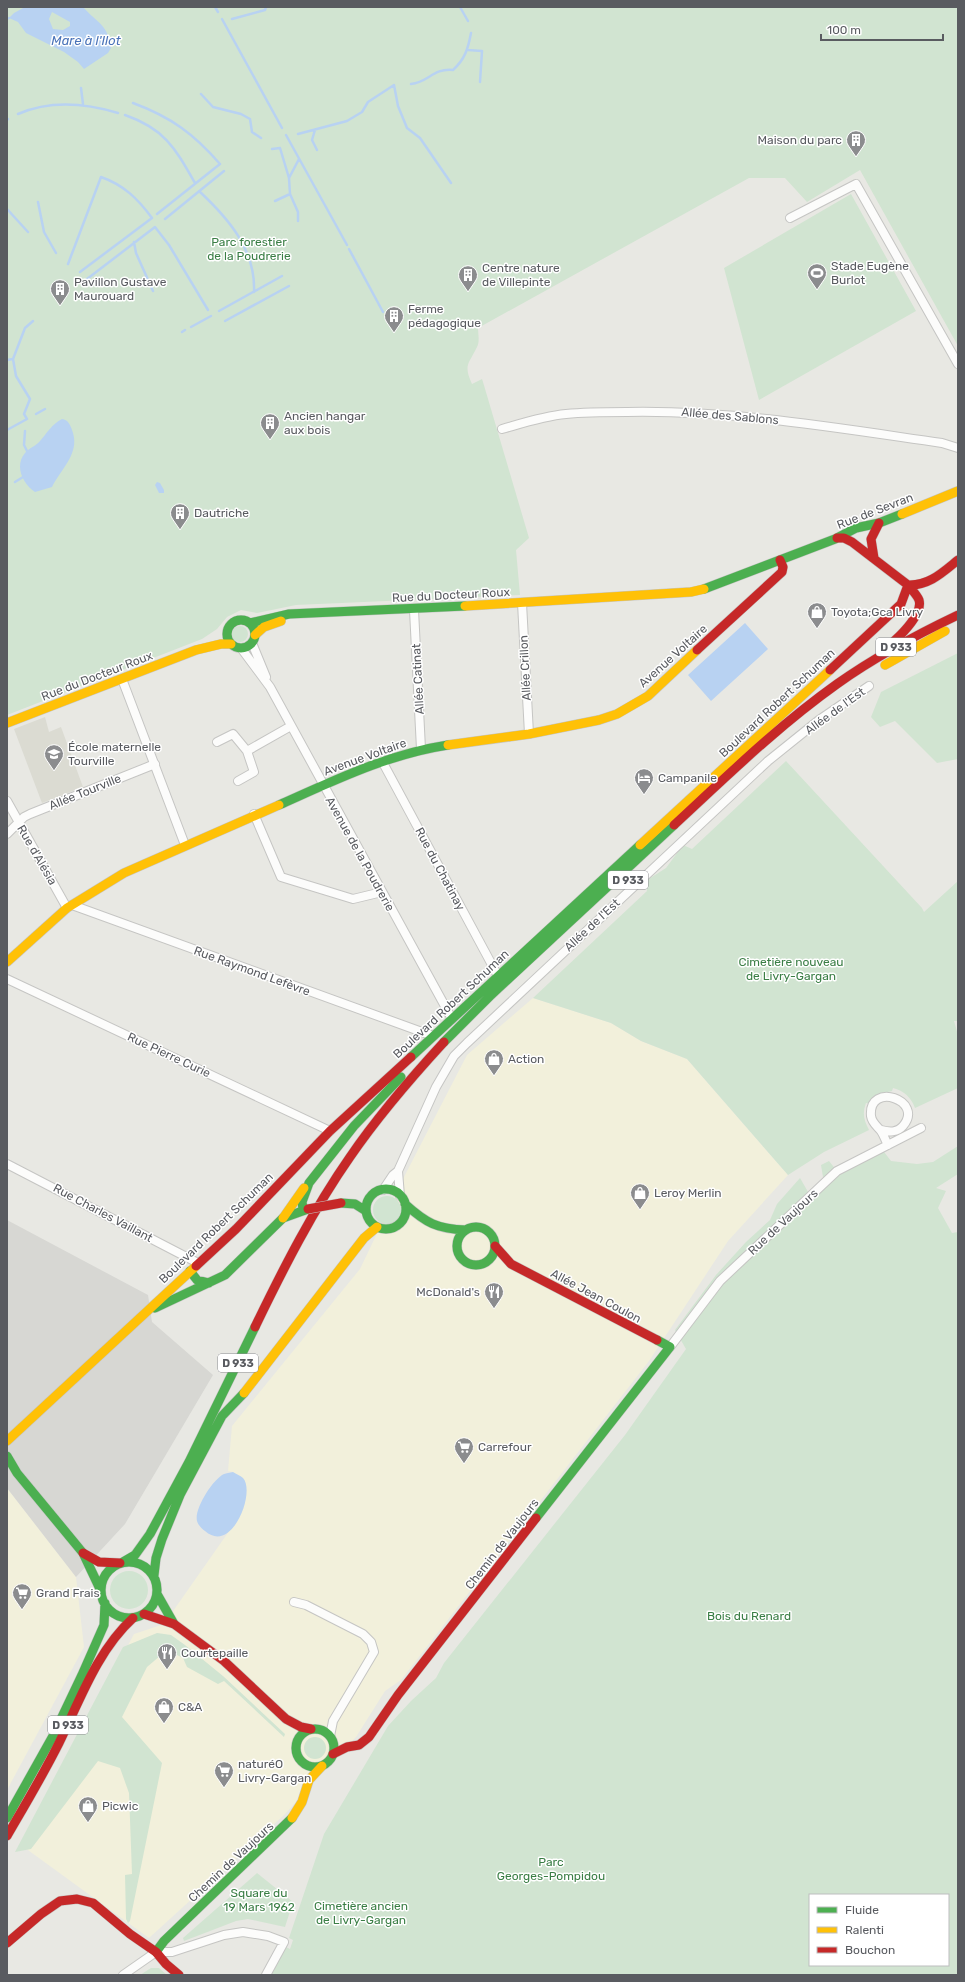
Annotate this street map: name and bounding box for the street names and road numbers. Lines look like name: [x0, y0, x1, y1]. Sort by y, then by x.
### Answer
street label: Allée des Sablons: [681, 405, 779, 427]
street label: Rue de Sevran: [835, 490, 915, 532]
street label: Rue du Docteur Roux: [392, 585, 511, 605]
street label: Avenue Voltaire: [636, 621, 710, 690]
street label: Allée Crillon: [516, 635, 534, 701]
road number: D 933: [876, 638, 916, 656]
street label: Allée Catinat: [409, 643, 427, 715]
street label: Boulevard Robert Schuman: [716, 646, 838, 760]
street label: Rue du Docteur Roux: [39, 648, 155, 704]
street label: Allée de l'Est: [802, 684, 868, 737]
street label: Avenue Voltaire: [322, 735, 409, 778]
street label: Allée Tourville: [47, 771, 123, 813]
street label: Avenue de la Poudrerie: [323, 794, 397, 914]
street label: Rue d'Alésia: [14, 822, 60, 888]
street label: Rue du Chatinay: [412, 825, 468, 913]
road number: D 933: [608, 871, 648, 889]
street label: Allée de l'Est: [561, 896, 623, 954]
street label: Rue Raymond Lefèvre: [192, 943, 312, 999]
street label: Boulevard Robert Schuman: [390, 947, 512, 1061]
street label: Rue Pierre Curie: [125, 1030, 213, 1081]
street label: Boulevard Robert Schuman: [156, 1170, 276, 1286]
street label: Rue Charles Vaillant: [51, 1181, 155, 1245]
street label: Rue de Vaujours: [745, 1186, 821, 1258]
street label: Allée Jean Coulon: [548, 1266, 644, 1326]
road number: D 933: [218, 1354, 258, 1372]
street label: Chemin de Vaujours: [462, 1496, 542, 1592]
road number: D 933: [48, 1716, 88, 1734]
street label: Chemin de Vaujours: [186, 1819, 276, 1905]

